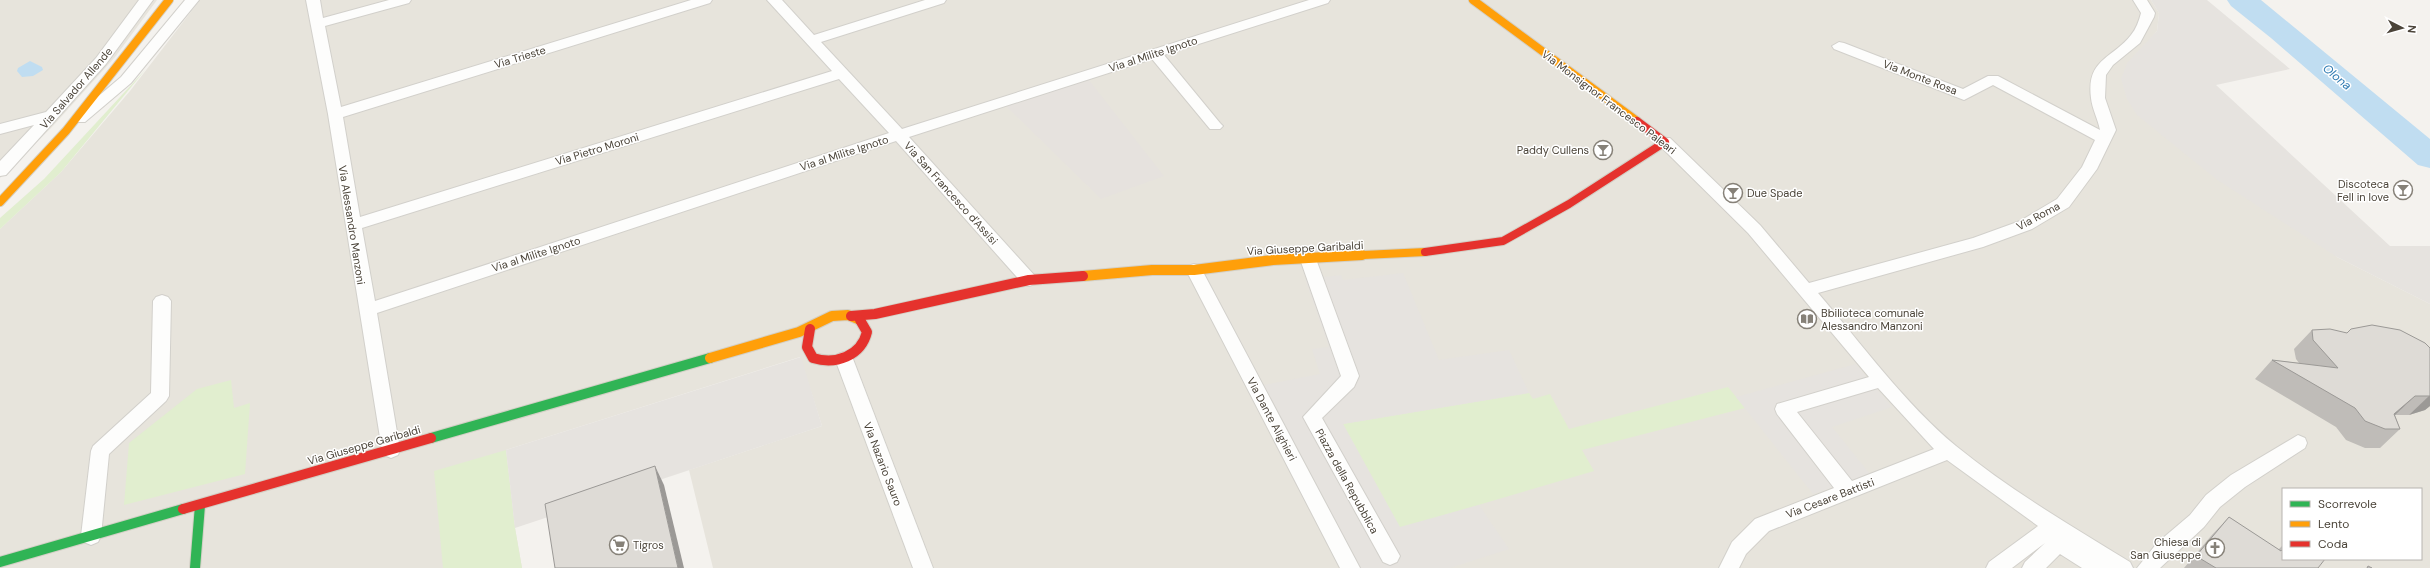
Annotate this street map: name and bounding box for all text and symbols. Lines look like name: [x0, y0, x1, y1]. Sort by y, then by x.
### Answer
north arrow: [2382, 8, 2422, 48]
text: N: [2405, 24, 2419, 34]
street label: Via al Milite Ignoto: [1107, 33, 1199, 75]
street label: Via Trieste: [493, 43, 547, 71]
street label: Via Salvador Allende: [37, 44, 115, 132]
street label: Via Monsignor Francesco Paleari: [1539, 47, 1679, 157]
street label: Via Monte Rosa: [1881, 56, 1959, 98]
water label: Olona: [2319, 60, 2355, 94]
street label: Via Pietro Moroni: [553, 130, 641, 168]
street label: Via al Milite Ignoto: [798, 132, 890, 174]
street label: Via San Francesco d'Assisi: [901, 139, 1001, 247]
bar icon: Paddy Cullens: [1592, 139, 1614, 161]
place label: Paddy Cullens: [1517, 143, 1589, 157]
street label: Via Alessandro Manzoni: [336, 164, 368, 286]
place label: Discoteca Fell in love: [2337, 177, 2389, 204]
bar icon: Discoteca Fell in love: [2392, 179, 2414, 201]
bar icon: Due Spade: [1722, 182, 1744, 204]
place label: Due Spade: [1747, 186, 1802, 200]
street label: Via Roma: [2014, 199, 2062, 233]
street label: Via al Milite Ignoto: [490, 233, 582, 275]
street label: Via Giuseppe Garibaldi: [1246, 238, 1364, 258]
place label: Bbilioteca comunale Alessandro Manzoni: [1821, 306, 1924, 333]
library icon: Bbilioteca comunale Alessandro Manzoni: [1796, 308, 1818, 330]
street label: Via Dante Alighieri: [1244, 375, 1300, 463]
street label: Via Nazario Sauro: [861, 420, 905, 508]
street label: Via Giuseppe Garibaldi: [306, 422, 422, 468]
street label: Piazza della Repubblica: [1312, 426, 1382, 536]
street label: Via Cesare Battisti: [1784, 475, 1876, 521]
legend: [2282, 488, 2422, 560]
text: Scorrevole: [2318, 496, 2377, 512]
text: Lento: [2318, 516, 2349, 532]
supermarket icon: Tigros: [608, 534, 630, 556]
place label: Chiesa di San Giuseppe: [2130, 535, 2201, 562]
text: Coda: [2318, 536, 2348, 552]
church icon: Chiesa di San Giuseppe: [2204, 537, 2226, 559]
place label: Tigros: [633, 538, 664, 552]

